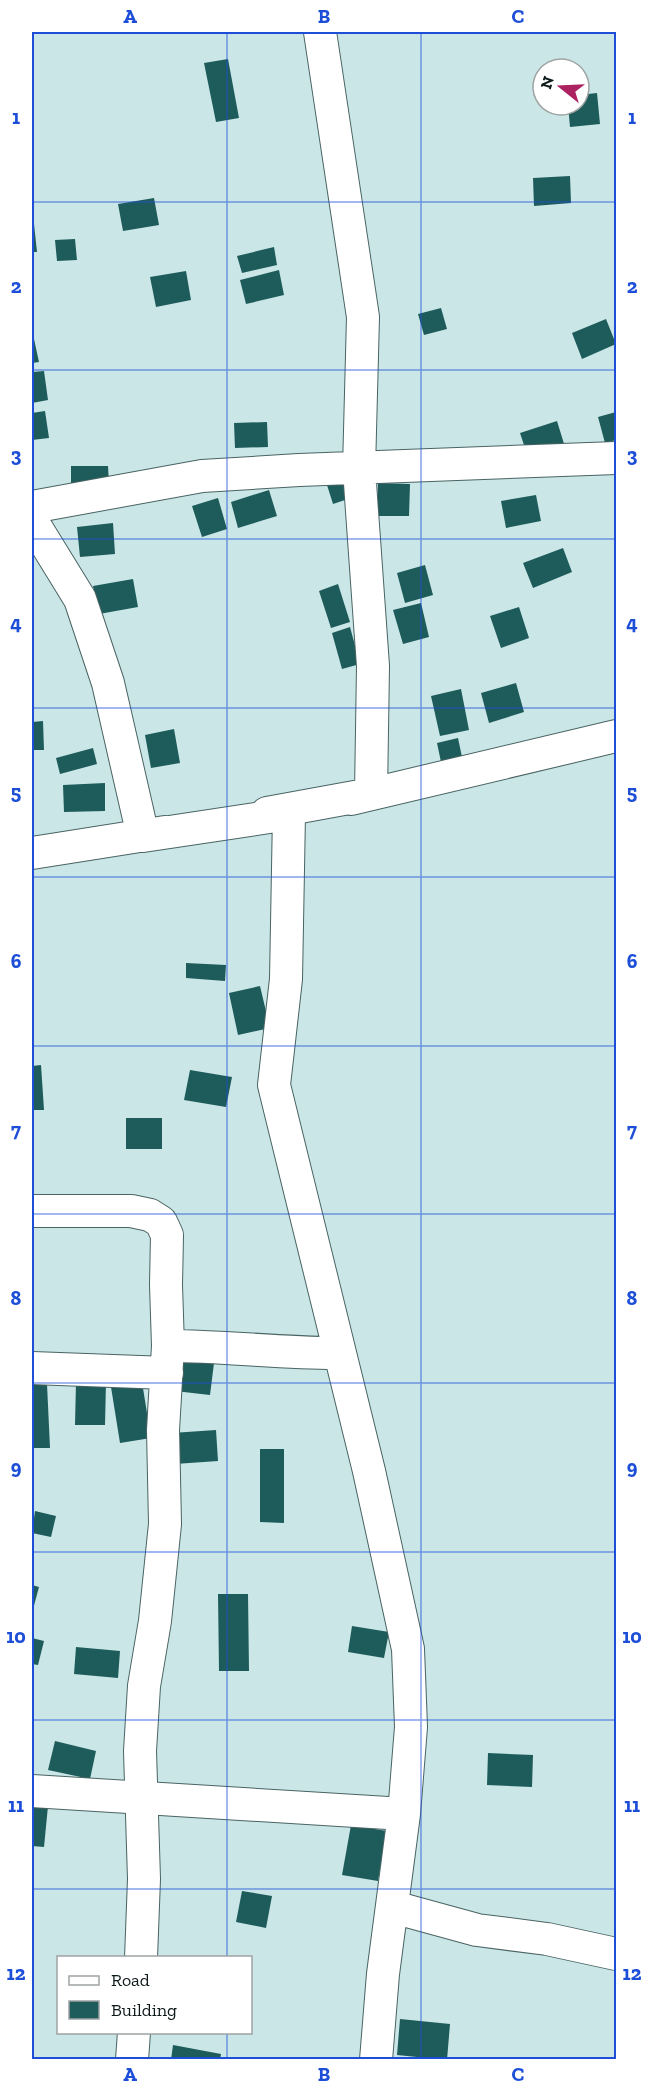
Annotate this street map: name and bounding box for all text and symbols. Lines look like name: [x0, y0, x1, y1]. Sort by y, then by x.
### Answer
text: A: [123, 4, 137, 28]
text: B: [318, 4, 330, 28]
text: C: [512, 4, 525, 28]
north arrow: [531, 57, 591, 117]
text: N: [536, 74, 558, 91]
text: 1: [12, 105, 20, 129]
text: 1: [628, 105, 636, 129]
text: 2: [11, 274, 22, 298]
text: 2: [627, 274, 638, 298]
text: 3: [11, 443, 22, 467]
text: 3: [627, 443, 638, 467]
text: 4: [10, 611, 22, 635]
text: 4: [626, 611, 638, 635]
text: 5: [11, 780, 21, 804]
text: 5: [627, 780, 637, 804]
text: 6: [11, 949, 22, 973]
text: 6: [627, 949, 638, 973]
text: 7: [11, 1118, 21, 1142]
text: 7: [627, 1118, 637, 1142]
text: 8: [11, 1286, 22, 1310]
text: 8: [627, 1286, 638, 1310]
text: 9: [11, 1455, 22, 1479]
text: 9: [627, 1455, 638, 1479]
text: 10: [6, 1624, 26, 1648]
text: 10: [622, 1624, 642, 1648]
text: 11: [8, 1793, 24, 1817]
text: 11: [624, 1793, 640, 1817]
legend: [57, 1956, 252, 2034]
text: 12: [7, 1961, 26, 1985]
text: 12: [623, 1961, 642, 1985]
text: Road: [111, 1969, 150, 1991]
text: Building: [111, 1999, 177, 2021]
text: A: [123, 2062, 137, 2086]
text: B: [318, 2062, 330, 2086]
text: C: [512, 2062, 525, 2086]

